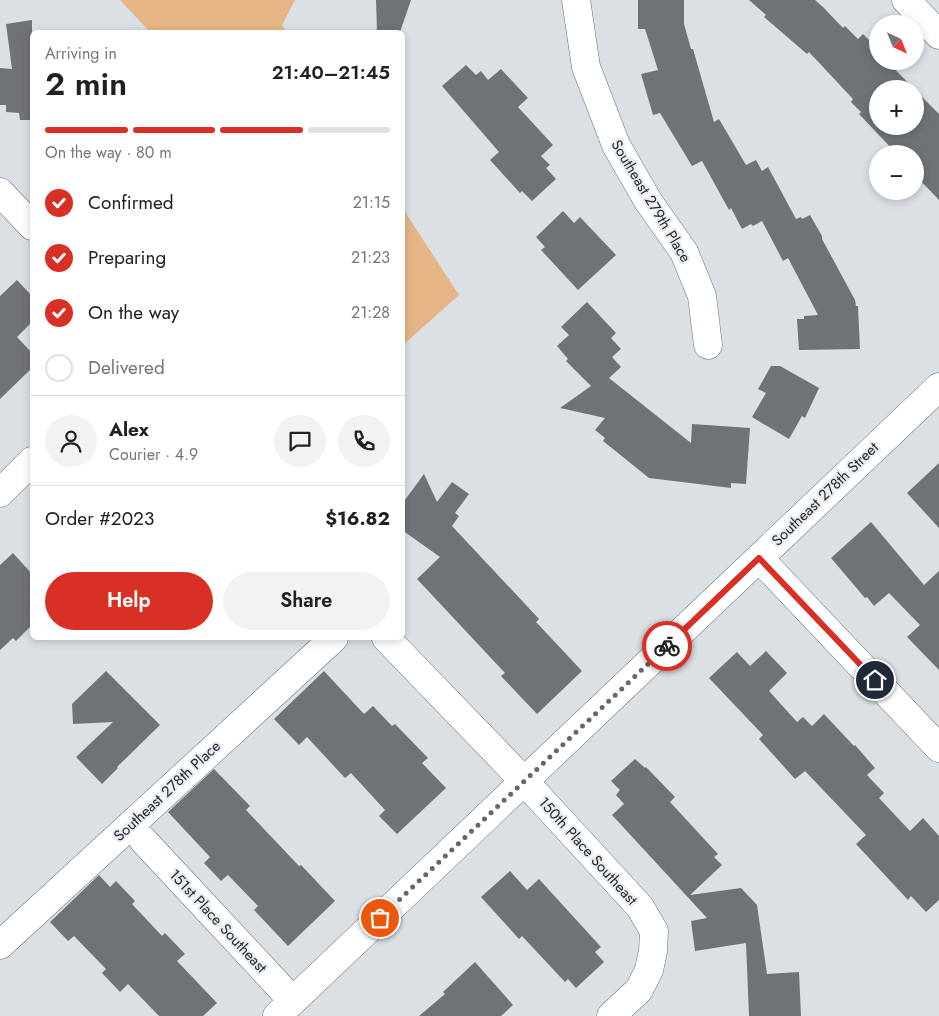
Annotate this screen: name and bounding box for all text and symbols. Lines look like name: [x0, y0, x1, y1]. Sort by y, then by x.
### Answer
north arrow: [869, 15, 924, 70]
map controls: [869, 15, 924, 200]
text: Arriving in: [45, 42, 117, 65]
text: 21:40–21:45: [272, 59, 390, 86]
text: 2 min: [45, 61, 127, 107]
button: +: [869, 80, 924, 135]
street label: Southeast 279th Place: [606, 135, 697, 267]
text: On the way · 80 m: [45, 141, 172, 164]
button: −: [869, 145, 924, 200]
icon: check: [45, 189, 73, 217]
text: Confirmed: [88, 189, 174, 216]
text: 21:15: [353, 191, 390, 214]
icon: check: [45, 244, 73, 272]
text: Preparing: [88, 244, 166, 271]
text: 21:23: [351, 246, 390, 269]
icon: check: [45, 299, 73, 327]
text: On the way: [88, 299, 179, 326]
text: 21:28: [351, 301, 390, 324]
text: Delivered: [88, 354, 165, 381]
button: person: [45, 415, 97, 467]
button: chat: [274, 415, 326, 467]
button: phone: [338, 415, 390, 467]
text: Alex: [109, 416, 149, 443]
street label: Southeast 278th Street: [767, 437, 884, 551]
text: Courier · 4.9: [109, 443, 198, 466]
text: Order #2023: [45, 505, 154, 532]
text: $16.82: [325, 505, 390, 532]
button: Help: [45, 572, 213, 630]
button: Share: [223, 572, 390, 630]
courier: [642, 621, 692, 671]
icon: bike: [653, 632, 681, 660]
pin: [854, 659, 896, 701]
icon: home: [861, 666, 889, 694]
street label: Southeast 278th Place: [109, 735, 226, 847]
street label: 150th Place Southeast: [533, 792, 643, 910]
street label: 151st Place Southeast: [164, 864, 272, 978]
pin: [359, 897, 401, 939]
icon: bag: [366, 904, 394, 932]

